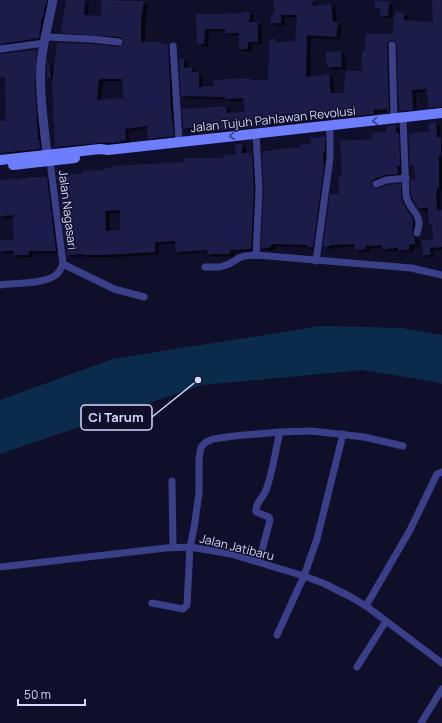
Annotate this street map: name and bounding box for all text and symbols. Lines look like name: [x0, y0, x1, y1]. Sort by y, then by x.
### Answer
street label: Jalan Tujuh Pahlawan Revolusi: [190, 102, 356, 136]
one-way arrow: [372, 116, 379, 125]
one-way arrow: [229, 132, 235, 141]
street label: Jalan Nagasari: [55, 169, 81, 251]
callout: Ci Tarum: [81, 405, 152, 430]
text: Ci Tarum: [88, 408, 144, 426]
street label: Jalan Jatibaru: [198, 530, 276, 564]
scale bar: [18, 681, 85, 707]
text: 50 m: [24, 686, 51, 703]

